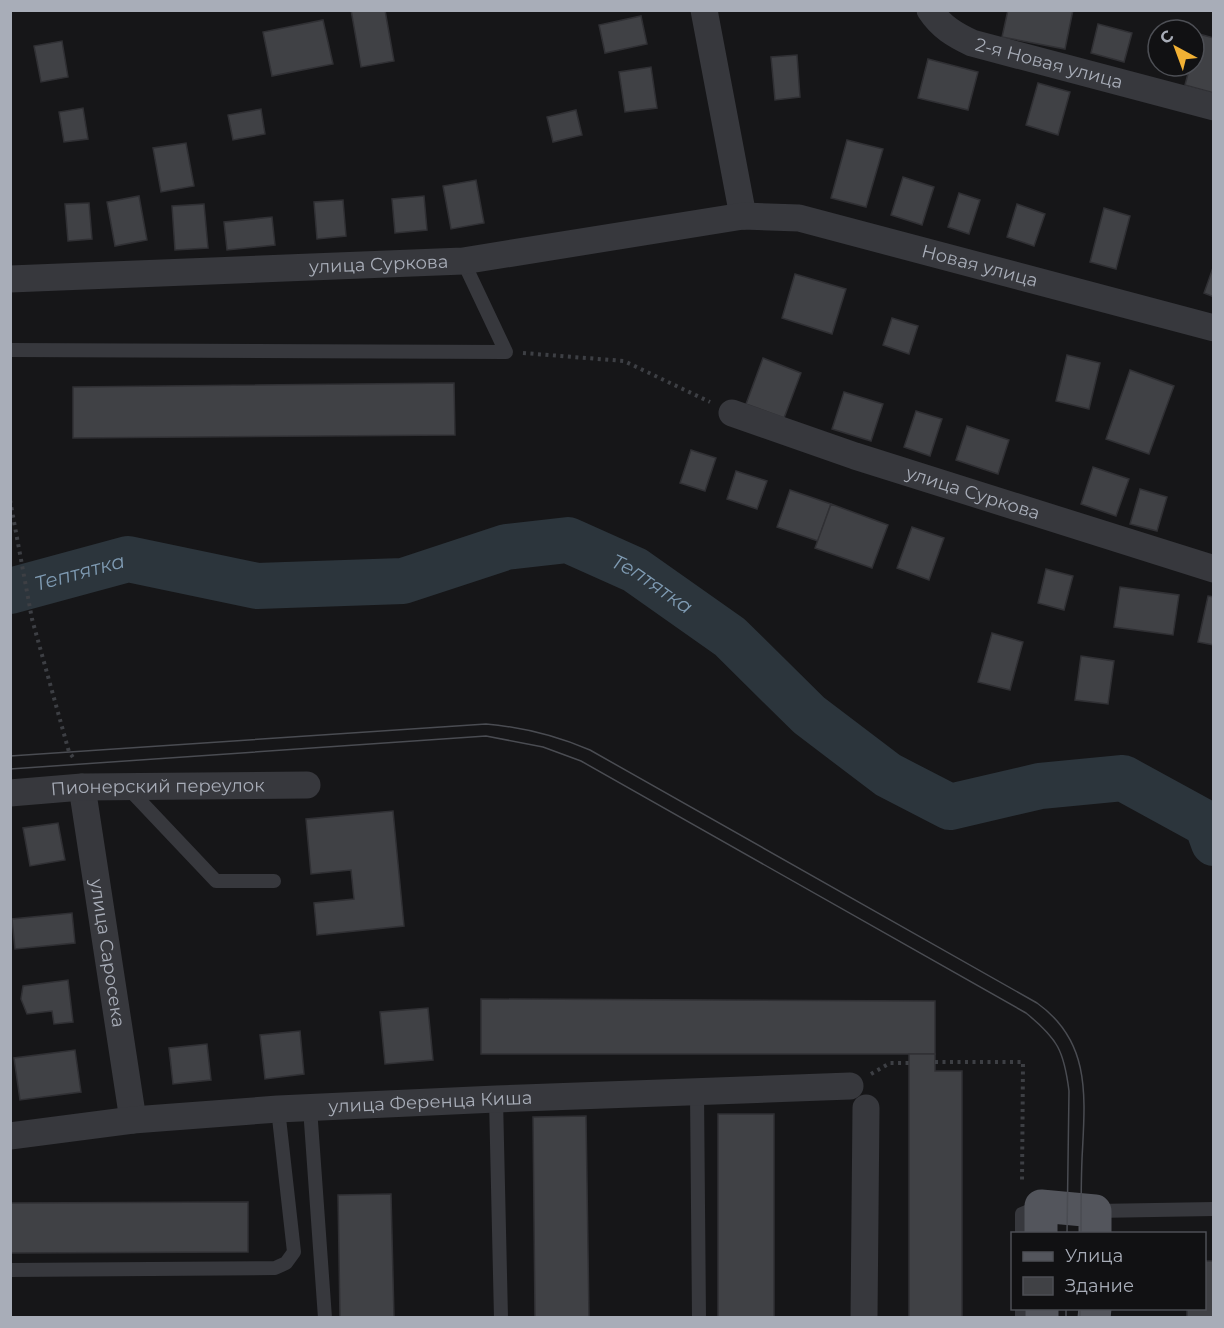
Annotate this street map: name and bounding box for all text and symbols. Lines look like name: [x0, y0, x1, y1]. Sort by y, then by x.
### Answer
north arrow: [1146, 18, 1206, 78]
text: С: [1156, 26, 1177, 48]
street label: 2-я Новая улица: [973, 33, 1125, 93]
street label: Новая улица: [919, 240, 1040, 292]
street label: улица Суркова: [308, 251, 449, 278]
street label: улица Суркова: [902, 461, 1043, 525]
water label: Тептятка: [32, 548, 127, 596]
water label: Тептятка: [608, 549, 697, 619]
street label: Пионерский переулок: [50, 774, 265, 801]
street label: улица Саросека: [85, 876, 130, 1029]
street label: улица Ференца Киша: [327, 1087, 533, 1118]
legend: [1011, 1232, 1206, 1310]
text: Улица: [1065, 1245, 1123, 1267]
text: Здание: [1065, 1275, 1134, 1297]

